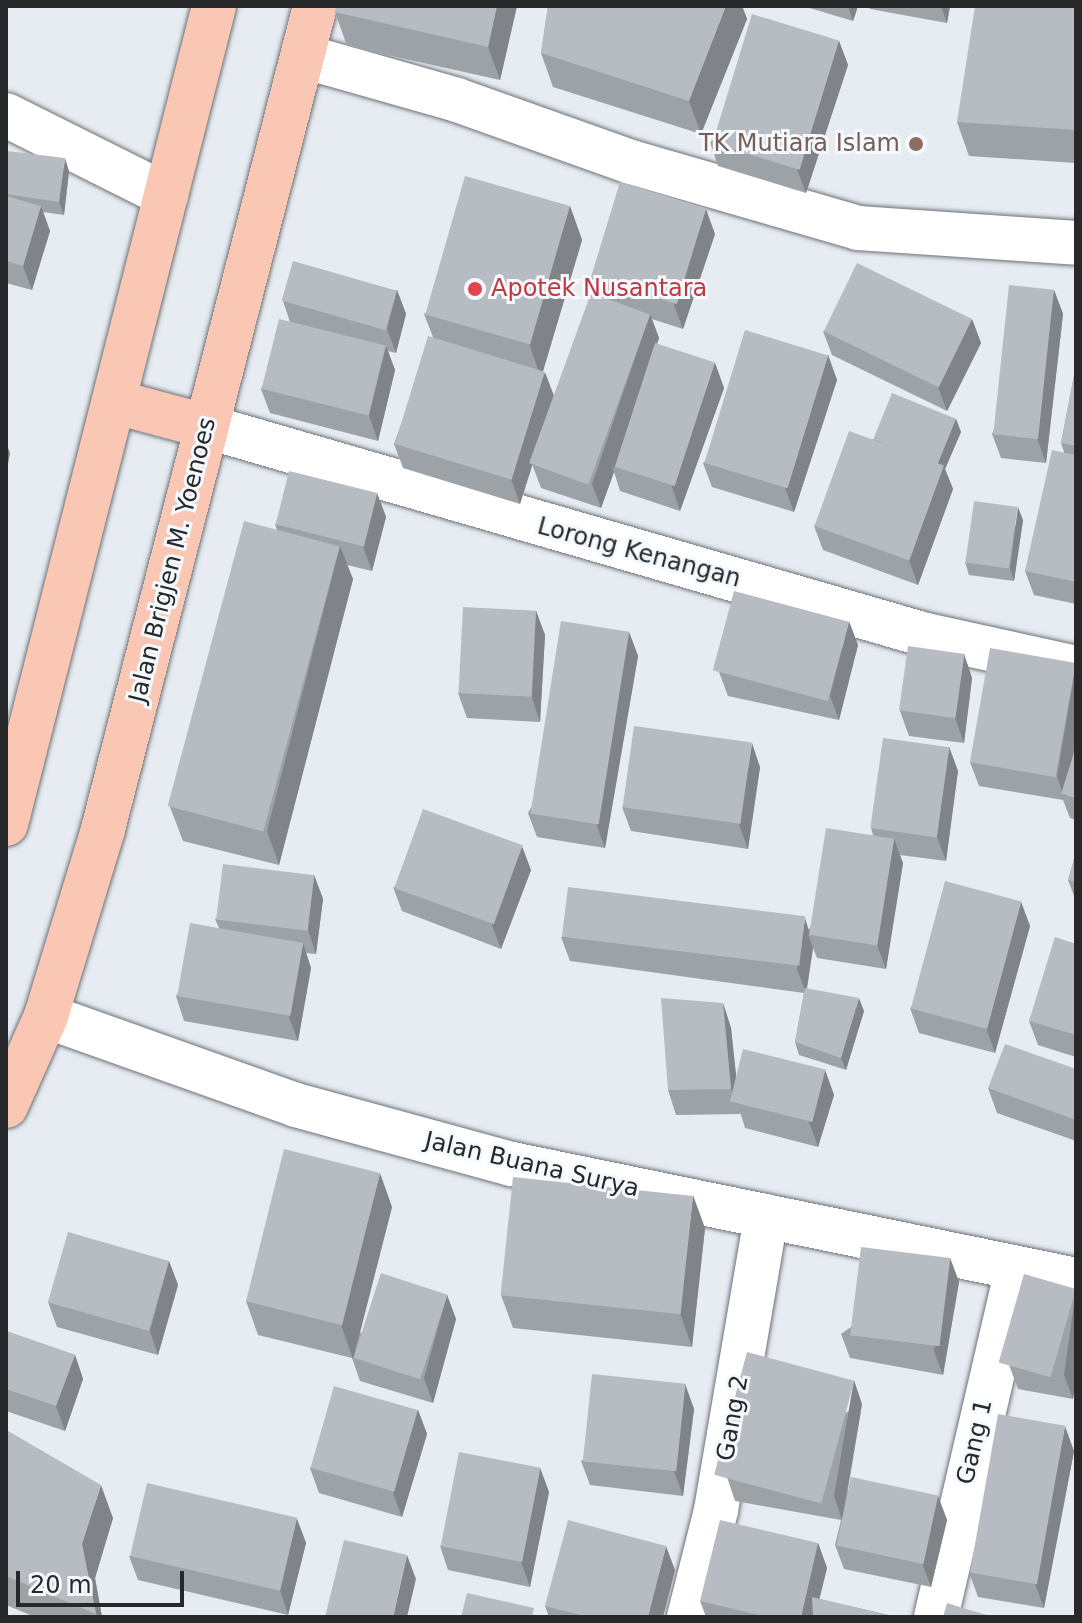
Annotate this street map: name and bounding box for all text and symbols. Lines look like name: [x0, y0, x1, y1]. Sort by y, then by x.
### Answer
place label: TK Mutiara Islam: [699, 130, 900, 158]
marker: TK Mutiara Islam: [907, 135, 925, 153]
place label: Apotek Nusantara: [491, 275, 707, 303]
marker: Apotek Nusantara: [466, 280, 484, 298]
street label: Jalan Brigjen M. Yoenoes: [124, 415, 222, 705]
street label: Lorong Kenangan: [534, 512, 744, 594]
street label: Jalan Buana Surya: [422, 1126, 642, 1204]
street label: Gang 2: [711, 1373, 755, 1463]
street label: Gang 1: [951, 1397, 999, 1487]
scale bar: [20, 1555, 188, 1605]
text: 20 m: [30, 1571, 92, 1599]

